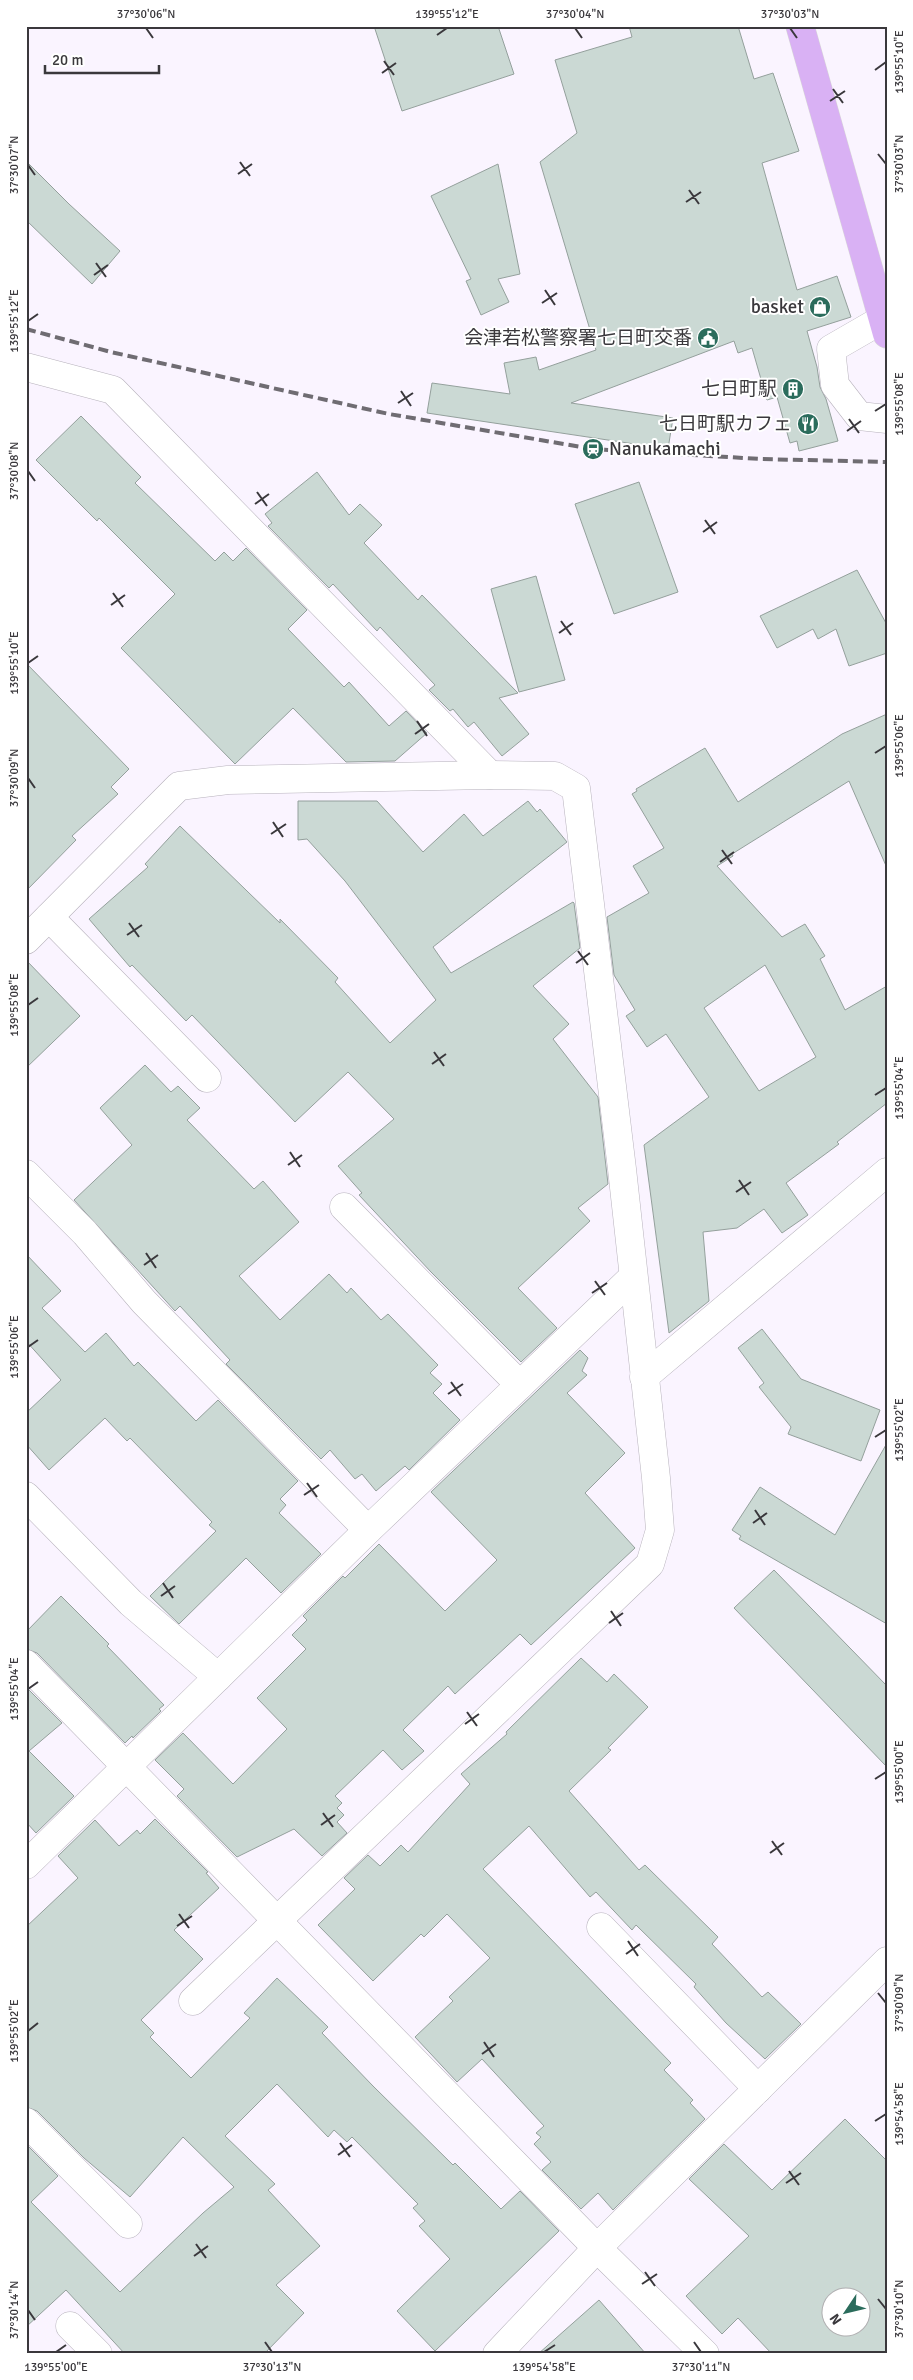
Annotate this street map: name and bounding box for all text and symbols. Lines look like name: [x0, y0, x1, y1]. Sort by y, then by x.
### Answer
text: 37°30'06"N: [117, 7, 175, 22]
text: 139°55'12"E: [415, 7, 479, 22]
text: 37°30'04"N: [546, 7, 604, 22]
text: 37°30'03"N: [761, 7, 819, 22]
text: 139°55'10"E: [892, 30, 907, 94]
scale bar: [45, 42, 159, 74]
text: 20 m: [52, 51, 83, 69]
text: 37°30'03"N: [892, 135, 907, 193]
text: 37°30'07"N: [7, 136, 22, 194]
text: 139°55'12"E: [7, 289, 22, 353]
place label: basket: [751, 295, 804, 319]
shop icon: basket: [808, 295, 832, 319]
place label: 会津若松警察署七日町交番: [464, 326, 692, 350]
public building icon: 会津若松警察署七日町交番: [696, 326, 720, 350]
text: 139°55'08"E: [892, 372, 907, 436]
place label: 七日町駅: [701, 377, 777, 401]
building icon: 七日町駅: [781, 377, 805, 401]
place label: 七日町駅カフェ: [659, 412, 792, 436]
restaurant icon: 七日町駅カフェ: [796, 412, 820, 436]
station icon: Nanukamachi: [581, 437, 605, 461]
place label: Nanukamachi: [609, 437, 721, 461]
text: 37°30'08"N: [7, 442, 22, 500]
text: 139°55'10"E: [7, 631, 22, 695]
text: 139°55'06"E: [892, 714, 907, 778]
text: 37°30'09"N: [7, 749, 22, 807]
text: 139°55'08"E: [7, 973, 22, 1037]
text: 139°55'04"E: [892, 1056, 907, 1120]
text: 139°55'06"E: [7, 1315, 22, 1379]
text: 139°55'02"E: [892, 1398, 907, 1462]
text: 139°55'04"E: [7, 1657, 22, 1721]
text: 139°55'00"E: [892, 1740, 907, 1804]
text: 37°30'09"N: [892, 1974, 907, 2032]
text: 139°55'02"E: [7, 1999, 22, 2063]
text: 139°54'58"E: [892, 2082, 907, 2146]
text: 37°30'10"N: [892, 2280, 907, 2338]
text: 37°30'14"N: [7, 2281, 22, 2339]
north arrow: [820, 2288, 870, 2338]
text: N: [826, 2310, 846, 2328]
text: 139°55'00"E: [24, 2360, 88, 2375]
text: 37°30'13"N: [243, 2360, 301, 2375]
text: 139°54'58"E: [512, 2360, 576, 2375]
text: 37°30'11"N: [672, 2360, 730, 2375]

